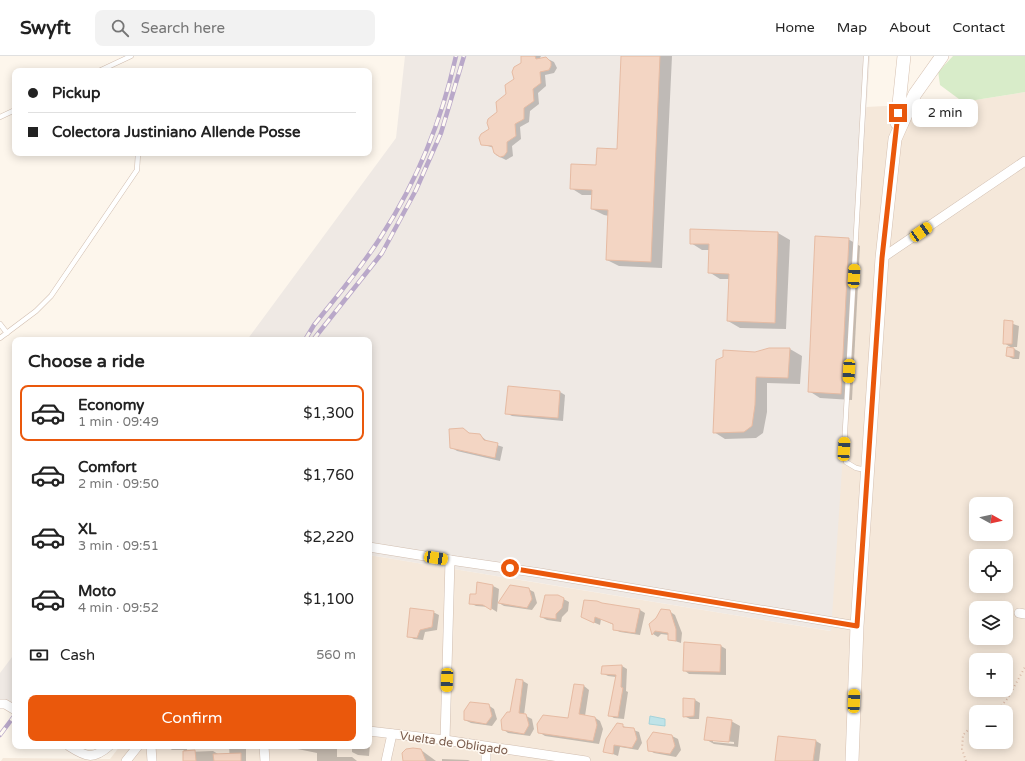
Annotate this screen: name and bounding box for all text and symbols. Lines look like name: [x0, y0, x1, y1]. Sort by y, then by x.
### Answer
search box: [95, 10, 375, 46]
text: Swyft: [20, 17, 71, 39]
icon: search: [109, 17, 131, 39]
text: Search here: [141, 19, 225, 37]
text: Home: [775, 19, 815, 36]
text: Map: [837, 19, 867, 36]
text: About: [889, 19, 931, 36]
text: Contact: [953, 19, 1005, 36]
text: Pickup: [52, 84, 100, 102]
callout: 2 min: [912, 99, 978, 127]
route end: [889, 104, 907, 122]
text: 2 min: [928, 105, 962, 121]
text: Colectora Justiniano Allende Posse: [52, 123, 300, 141]
car: [908, 220, 934, 244]
car: [847, 264, 861, 288]
text: Choose a ride: [28, 350, 145, 372]
car: [842, 359, 856, 383]
icon: car: [30, 395, 66, 431]
text: Economy: [78, 396, 144, 414]
text: $1,300: [303, 404, 354, 422]
text: 1 min · 09:49: [78, 414, 159, 430]
car: [837, 437, 851, 461]
icon: car: [30, 457, 66, 493]
text: Comfort: [78, 458, 137, 476]
text: $1,760: [303, 466, 354, 484]
text: 2 min · 09:50: [78, 476, 159, 492]
north arrow: [969, 497, 1013, 541]
map controls: [969, 497, 1013, 749]
icon: car: [30, 519, 66, 555]
text: XL: [78, 520, 97, 538]
text: $2,220: [303, 528, 354, 546]
text: 3 min · 09:51: [78, 538, 159, 554]
button: locate: [969, 549, 1013, 593]
car: [423, 550, 449, 566]
route start: [501, 559, 519, 577]
icon: car: [30, 581, 66, 617]
text: Moto: [78, 582, 116, 600]
text: $1,100: [303, 590, 354, 608]
text: 4 min · 09:52: [78, 600, 159, 616]
button: layers: [969, 601, 1013, 645]
icon: cash: [28, 644, 50, 666]
text: Cash: [60, 646, 95, 664]
text: 560 m: [316, 647, 356, 663]
button: +: [969, 653, 1013, 697]
car: [441, 668, 453, 692]
car: [848, 689, 860, 713]
button: Confirm: [28, 695, 356, 741]
button: −: [969, 705, 1013, 749]
street label: Vuelta de Obligado: [399, 728, 509, 758]

